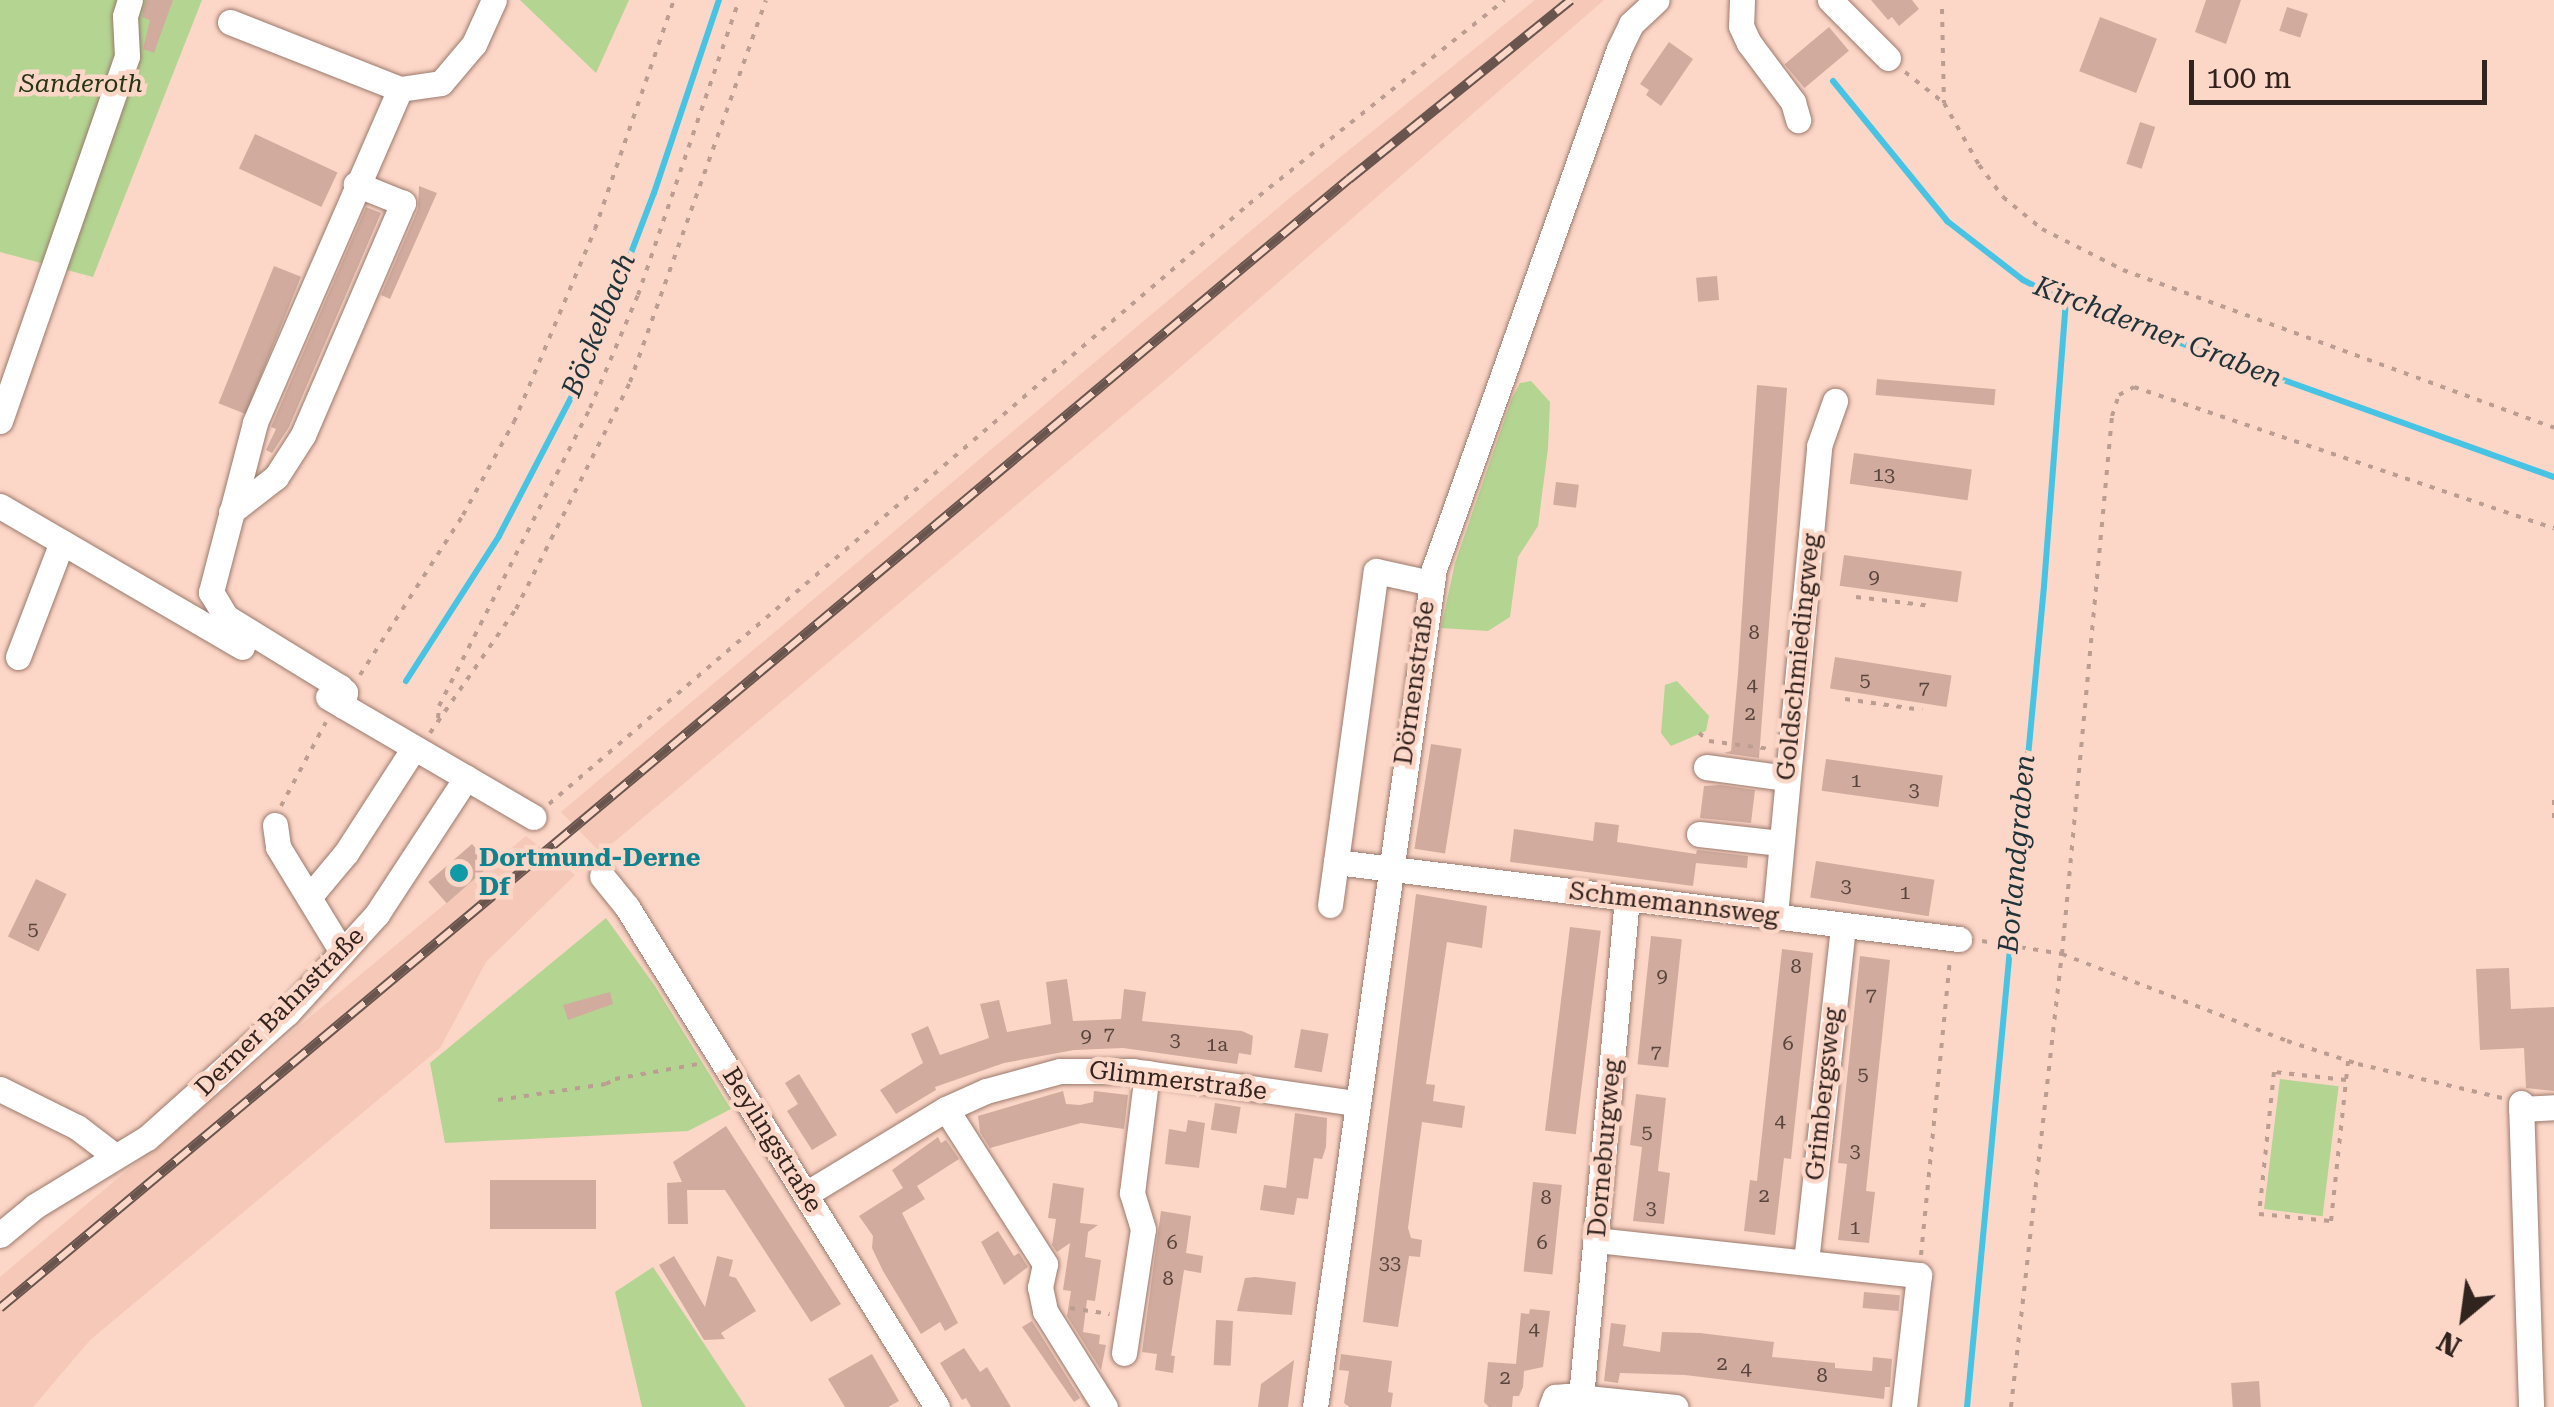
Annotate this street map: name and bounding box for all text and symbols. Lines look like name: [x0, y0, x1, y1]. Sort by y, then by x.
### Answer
scale bar: [2194, 40, 2492, 102]
text: 100 m: [2206, 60, 2291, 95]
park label: Sanderoth: [19, 69, 143, 99]
water label: Böckelbach: [555, 248, 643, 402]
water label: Kirchderner Graben: [2029, 269, 2287, 395]
house number: 13: [1873, 462, 1895, 486]
street label: Goldschmiedingweg: [1771, 532, 1827, 782]
house number: 9: [1868, 564, 1880, 588]
street label: Dörnenstraße: [1389, 599, 1441, 767]
house number: 8: [1748, 620, 1760, 644]
house number: 5: [1859, 667, 1871, 691]
house number: 4: [1746, 672, 1758, 696]
house number: 7: [1918, 676, 1930, 700]
house number: 2: [1744, 701, 1756, 725]
water label: Borlandgraben: [1992, 753, 2042, 955]
house number: 1: [1850, 768, 1862, 792]
house number: 3: [1908, 777, 1920, 801]
place label: Dortmund-Derne Df: [479, 844, 700, 903]
marker: Dortmund-Derne Df: [448, 862, 470, 884]
house number: 3: [1840, 873, 1852, 897]
street label: Schmemannsweg: [1567, 876, 1781, 932]
house number: 1: [1899, 880, 1911, 904]
house number: 5: [27, 916, 39, 940]
street label: Derner Bahnstraße: [189, 921, 371, 1103]
house number: 8: [1790, 954, 1802, 978]
house number: 9: [1656, 963, 1668, 987]
house number: 7: [1865, 983, 1877, 1007]
street label: Grimbergsweg: [1800, 1006, 1848, 1182]
house number: 7: [1103, 1022, 1115, 1046]
house number: 9: [1080, 1023, 1092, 1047]
house number: 3: [1169, 1027, 1181, 1051]
house number: 6: [1782, 1031, 1794, 1055]
house number: 1a: [1206, 1032, 1228, 1056]
house number: 7: [1650, 1040, 1662, 1064]
street label: Glimmerstraße: [1087, 1055, 1269, 1107]
street label: Dorneburgweg: [1582, 1058, 1628, 1238]
house number: 5: [1857, 1061, 1869, 1085]
street label: Beylingstraße: [716, 1062, 828, 1218]
house number: 4: [1774, 1108, 1786, 1132]
house number: 5: [1641, 1119, 1653, 1143]
house number: 3: [1849, 1138, 1861, 1162]
house number: 2: [1758, 1183, 1770, 1207]
house number: 8: [1540, 1185, 1552, 1209]
house number: 3: [1645, 1195, 1657, 1219]
house number: 1: [1849, 1215, 1861, 1239]
house number: 6: [1166, 1230, 1178, 1254]
house number: 6: [1536, 1230, 1548, 1254]
house number: 33: [1379, 1250, 1401, 1274]
house number: 8: [1162, 1266, 1174, 1290]
north arrow: [2414, 1267, 2514, 1367]
house number: 4: [1528, 1316, 1540, 1340]
text: N: [2432, 1324, 2467, 1363]
house number: 2: [1716, 1351, 1728, 1375]
house number: 4: [1740, 1356, 1752, 1380]
house number: 8: [1816, 1363, 1828, 1387]
house number: 2: [1499, 1365, 1511, 1389]

